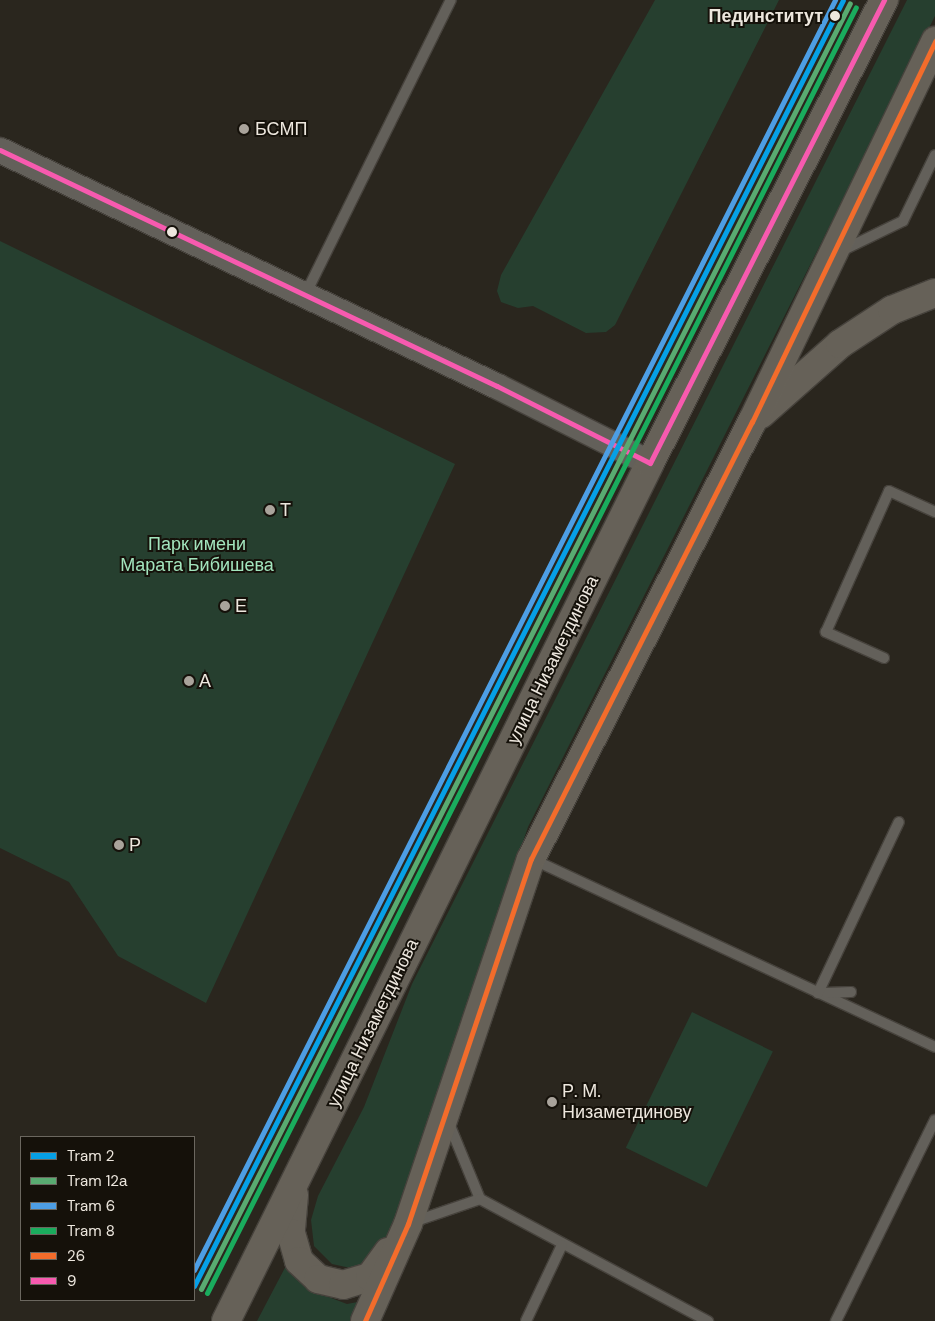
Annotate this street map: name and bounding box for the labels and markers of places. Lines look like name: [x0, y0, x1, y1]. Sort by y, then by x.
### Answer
place label: Пединститут: [708, 5, 823, 27]
marker: Пединститут: [827, 8, 843, 24]
place label: БСМП: [255, 118, 307, 140]
marker: БСМП: [237, 122, 251, 136]
unlabelled marker: [167, 227, 177, 237]
place label: Т: [280, 499, 291, 521]
marker: Т: [264, 504, 276, 516]
place label: Е: [235, 595, 247, 617]
marker: Е: [219, 600, 231, 612]
place label: А: [199, 670, 211, 692]
marker: А: [183, 675, 195, 687]
place label: Р: [129, 834, 141, 856]
marker: Р: [113, 839, 125, 851]
place label: Р. М. Низаметдинову: [562, 1081, 691, 1124]
marker: Р. М. Низаметдинову: [546, 1096, 558, 1108]

